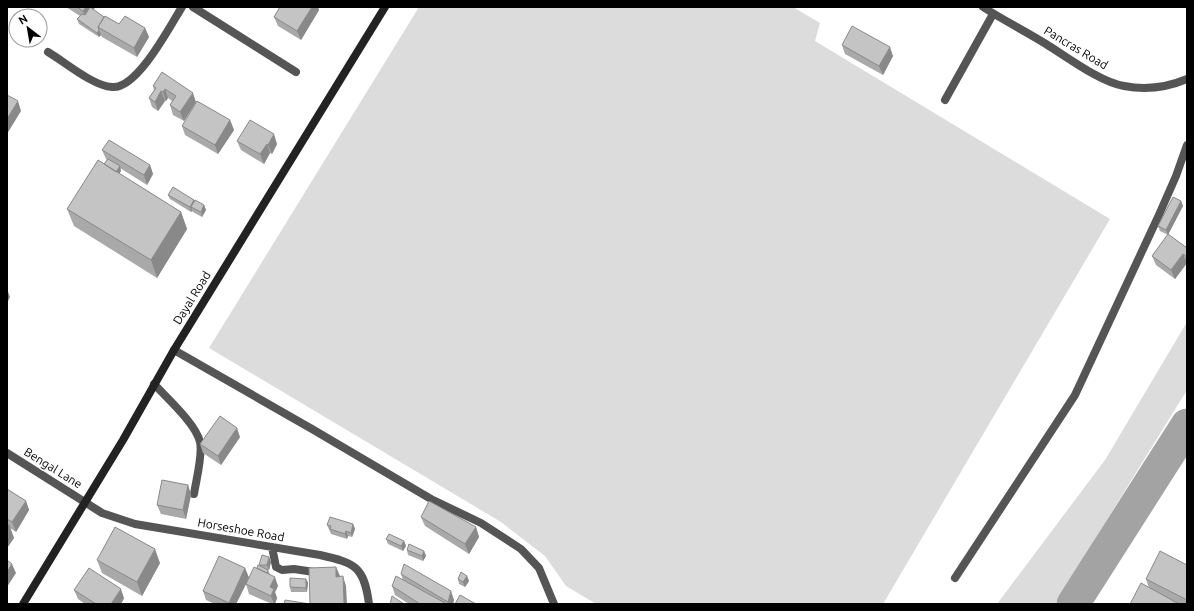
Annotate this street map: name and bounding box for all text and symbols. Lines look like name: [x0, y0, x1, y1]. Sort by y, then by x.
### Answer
north arrow: [8, 8, 48, 48]
text: N: [16, 12, 29, 27]
street label: Pancras Road: [1042, 23, 1110, 72]
street label: Dayal Road: [170, 269, 213, 327]
street label: Bengal Lane: [22, 445, 85, 491]
street label: Horseshoe Road: [197, 515, 285, 544]

